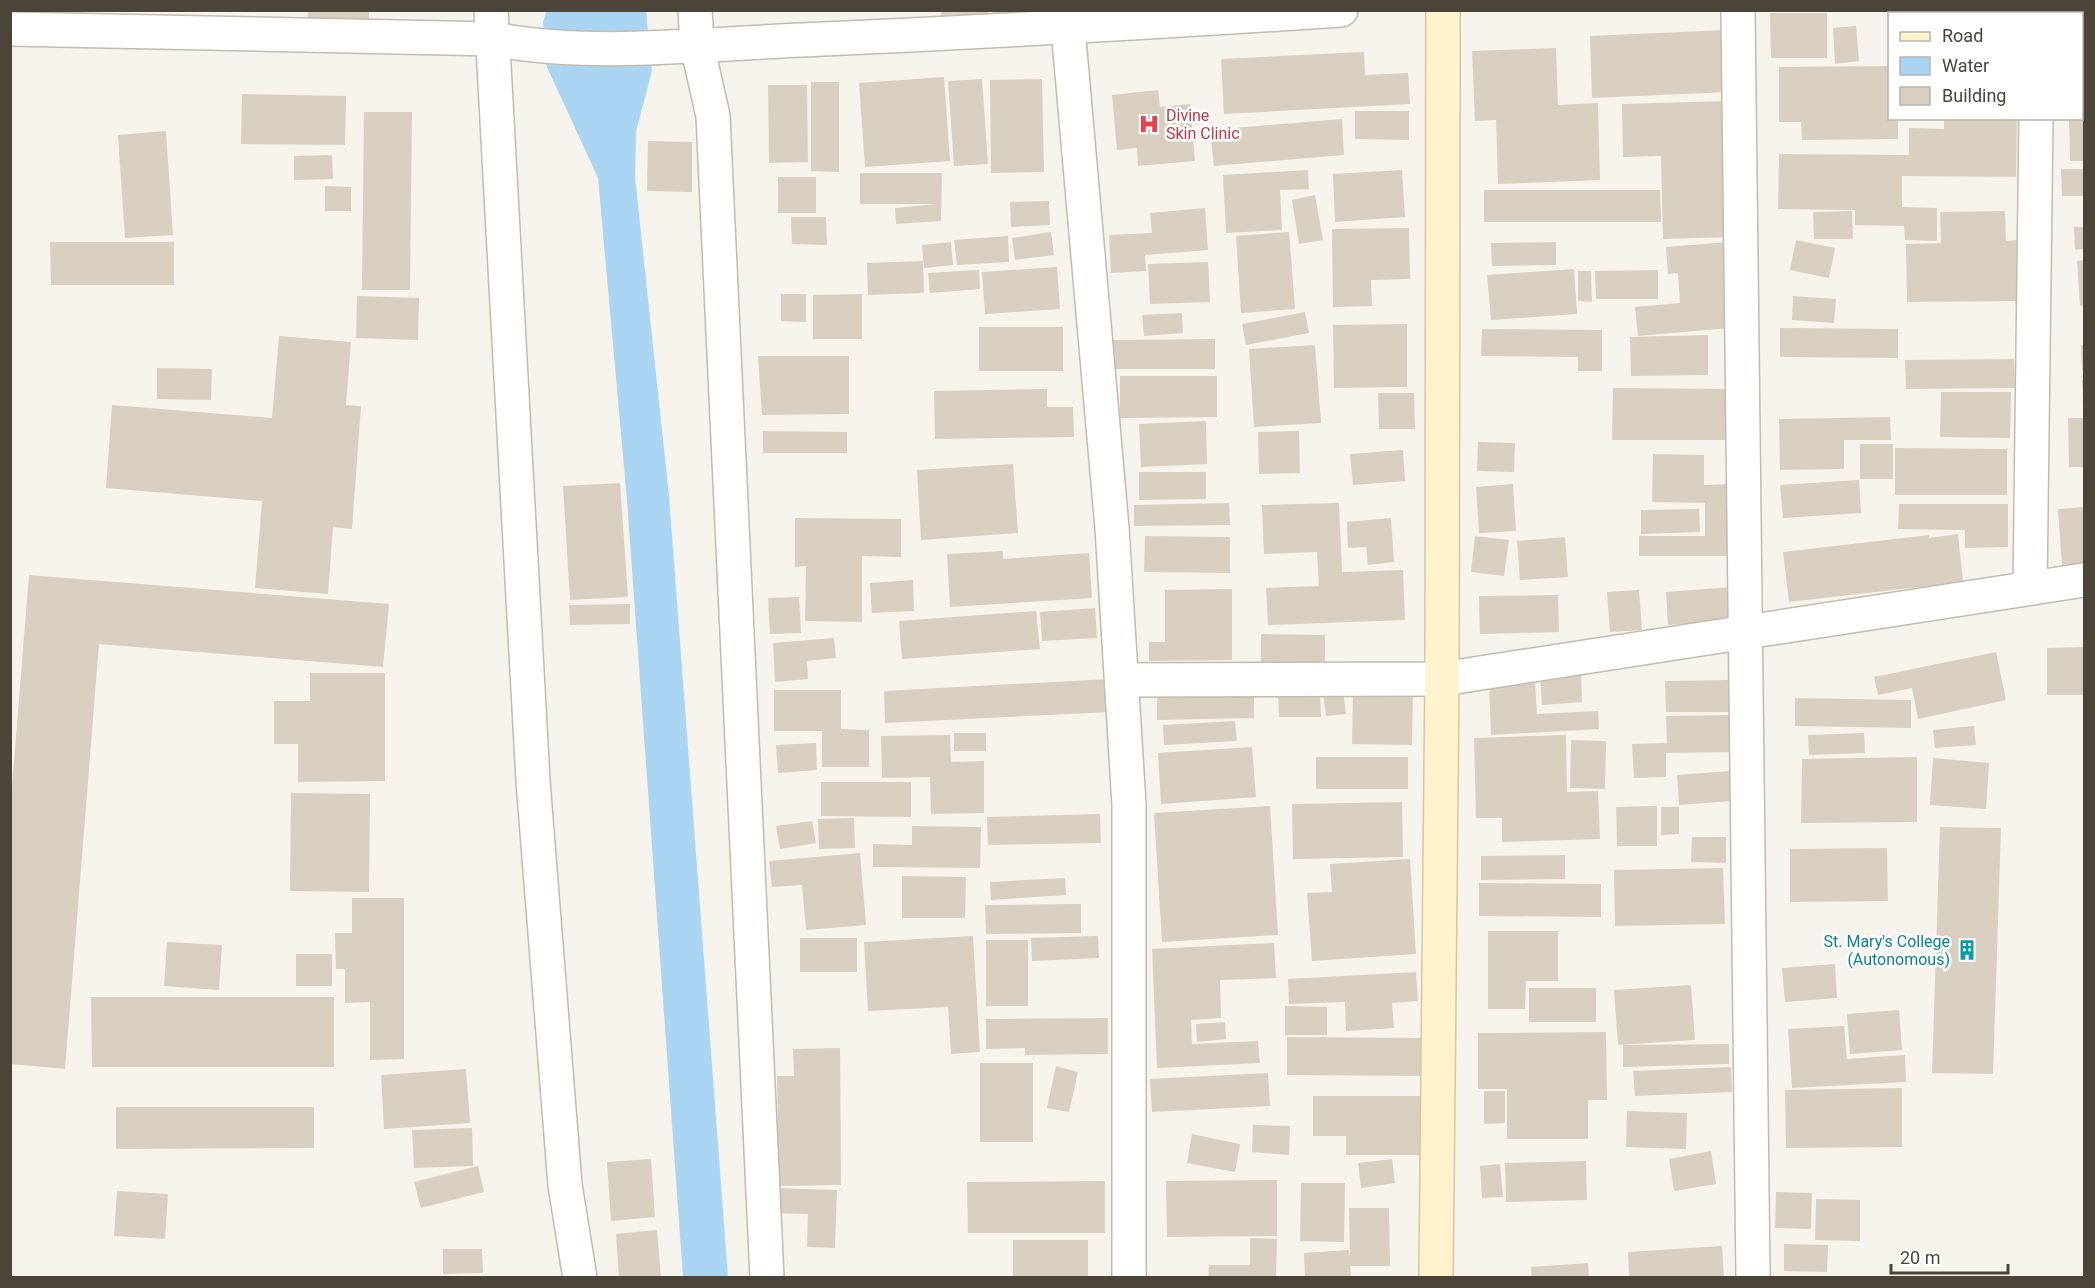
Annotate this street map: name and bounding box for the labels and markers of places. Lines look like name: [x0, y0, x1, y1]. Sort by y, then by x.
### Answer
place label: Divine Skin Clinic: [1166, 106, 1240, 143]
hospital icon: Divine Skin Clinic: [1137, 112, 1161, 136]
place label: St. Mary's College (Autonomous): [1823, 932, 1950, 969]
building icon: St. Mary's College (Autonomous): [1955, 938, 1979, 962]

